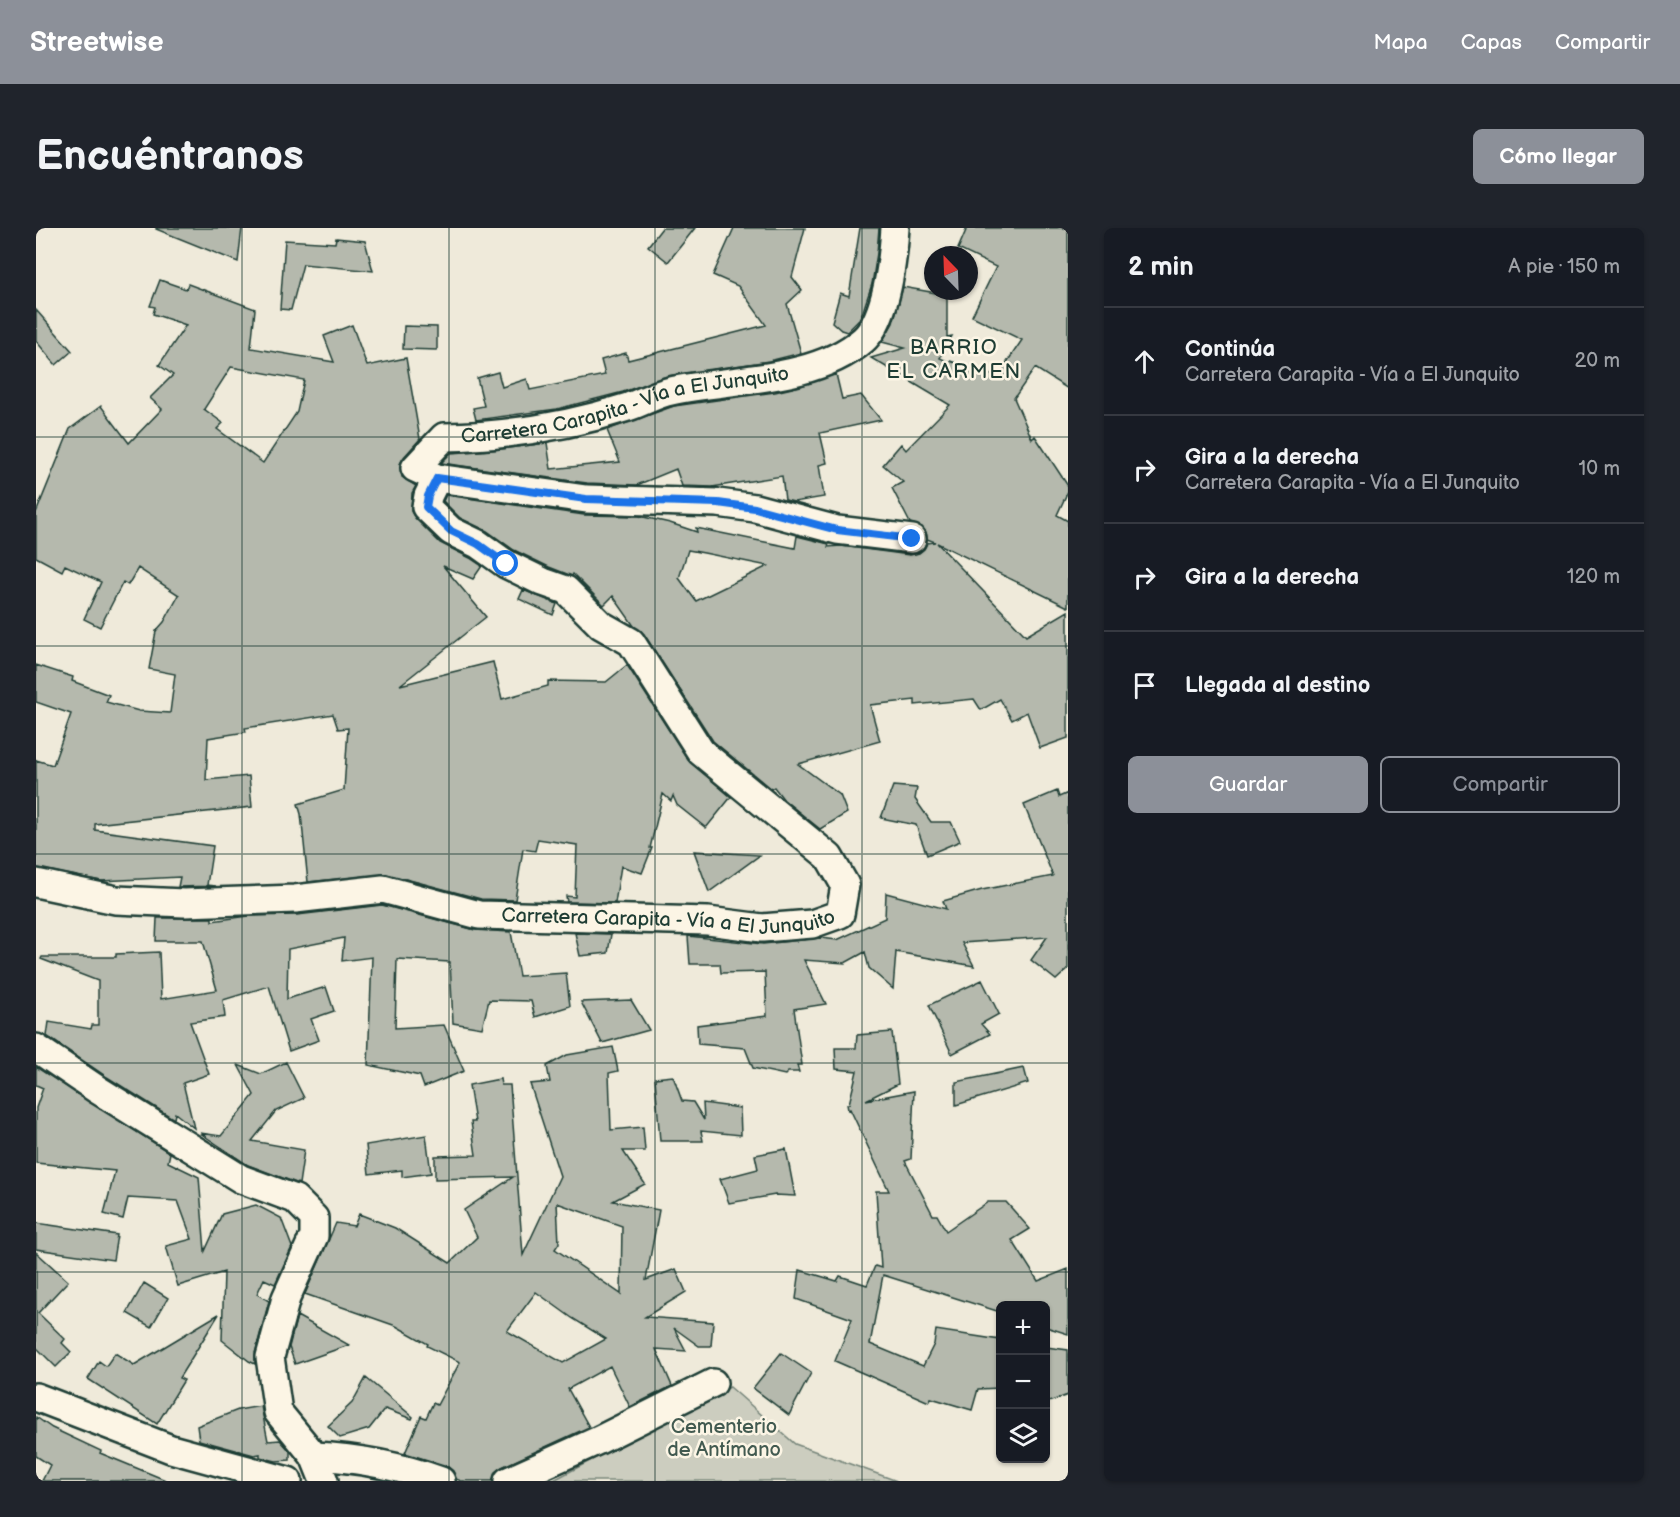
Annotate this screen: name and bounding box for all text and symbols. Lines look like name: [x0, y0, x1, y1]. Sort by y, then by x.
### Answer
text: Streetwise: [30, 26, 163, 59]
text: Mapa: [1374, 30, 1428, 55]
text: Capas: [1461, 30, 1522, 55]
text: Compartir: [1555, 30, 1650, 55]
button: Cómo llegar: [1473, 129, 1644, 184]
text: Encuéntranos: [36, 131, 304, 182]
north arrow: [924, 246, 978, 300]
text: 2 min: [1128, 252, 1194, 283]
text: A pie · 150 m: [1508, 255, 1620, 279]
district label: BARRIO EL CARMEN: [886, 335, 1022, 384]
text: Continúa: [1185, 336, 1275, 363]
icon: ahead: [1128, 345, 1161, 378]
text: 20 m: [1575, 349, 1620, 373]
street label: Carretera Carapita - Vía a El Junquito: [460, 361, 791, 449]
text: Carretera Carapita - Vía a El Junquito: [1185, 363, 1520, 387]
text: Gira a la derecha: [1185, 444, 1359, 471]
icon: right: [1128, 453, 1161, 486]
text: 10 m: [1579, 457, 1620, 481]
text: Carretera Carapita - Vía a El Junquito: [1185, 471, 1520, 495]
route end: [898, 525, 924, 551]
route start: [492, 550, 518, 576]
icon: right: [1128, 561, 1161, 594]
text: Gira a la derecha: [1185, 564, 1359, 591]
text: 120 m: [1567, 565, 1620, 589]
icon: arrive: [1128, 669, 1161, 702]
text: Llegada al destino: [1185, 672, 1370, 699]
button: Guardar: [1128, 756, 1368, 813]
button: Compartir: [1380, 756, 1620, 813]
street label: Carretera Carapita - Vía a El Junquito: [501, 904, 839, 940]
map controls: [996, 1301, 1050, 1463]
button: +: [996, 1301, 1050, 1355]
button: −: [996, 1355, 1050, 1409]
button: layers: [996, 1409, 1050, 1463]
park label: Cementerio de Antímano: [667, 1415, 781, 1462]

